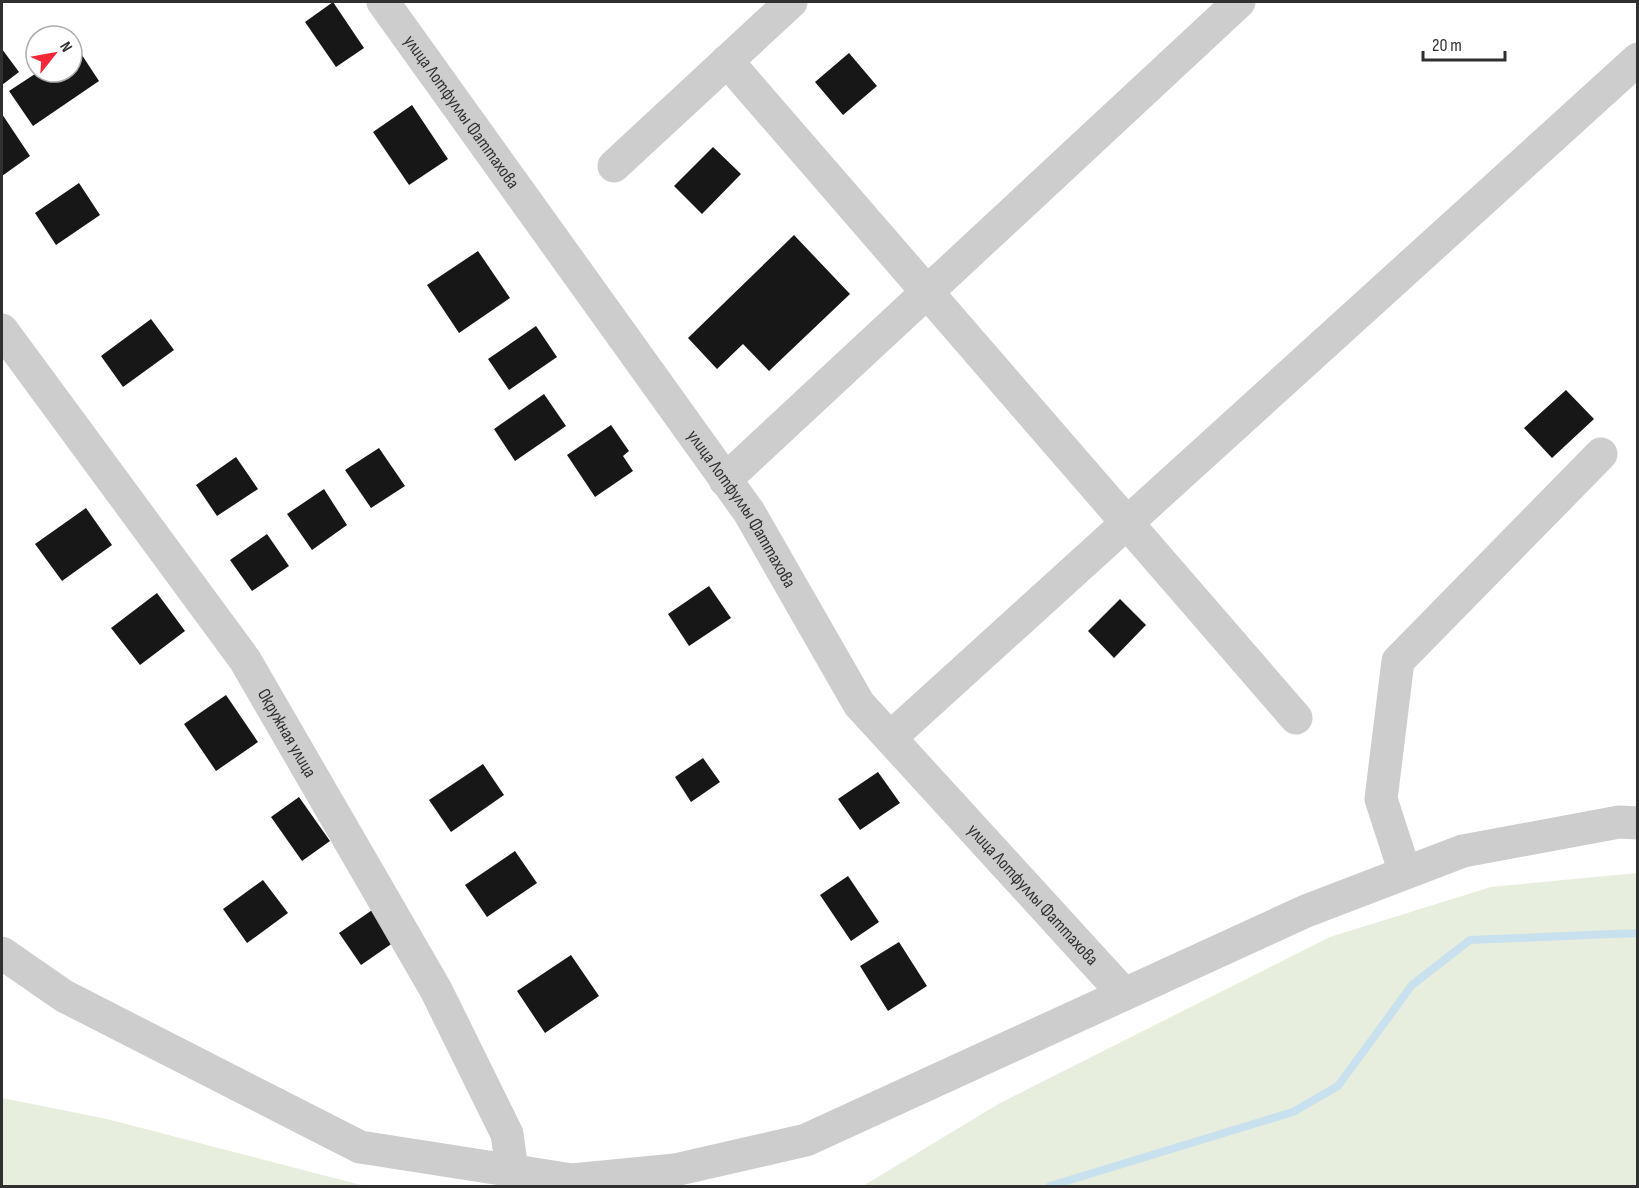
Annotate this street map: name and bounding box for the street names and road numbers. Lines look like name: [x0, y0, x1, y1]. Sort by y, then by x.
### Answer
street label: улица Лотфуллы Фаттахова: [400, 31, 524, 193]
street label: улица Лотфуллы Фаттахова: [683, 426, 801, 591]
street label: Окружная улица: [253, 685, 321, 781]
street label: улица Лотфуллы Фаттахова: [963, 819, 1103, 969]

